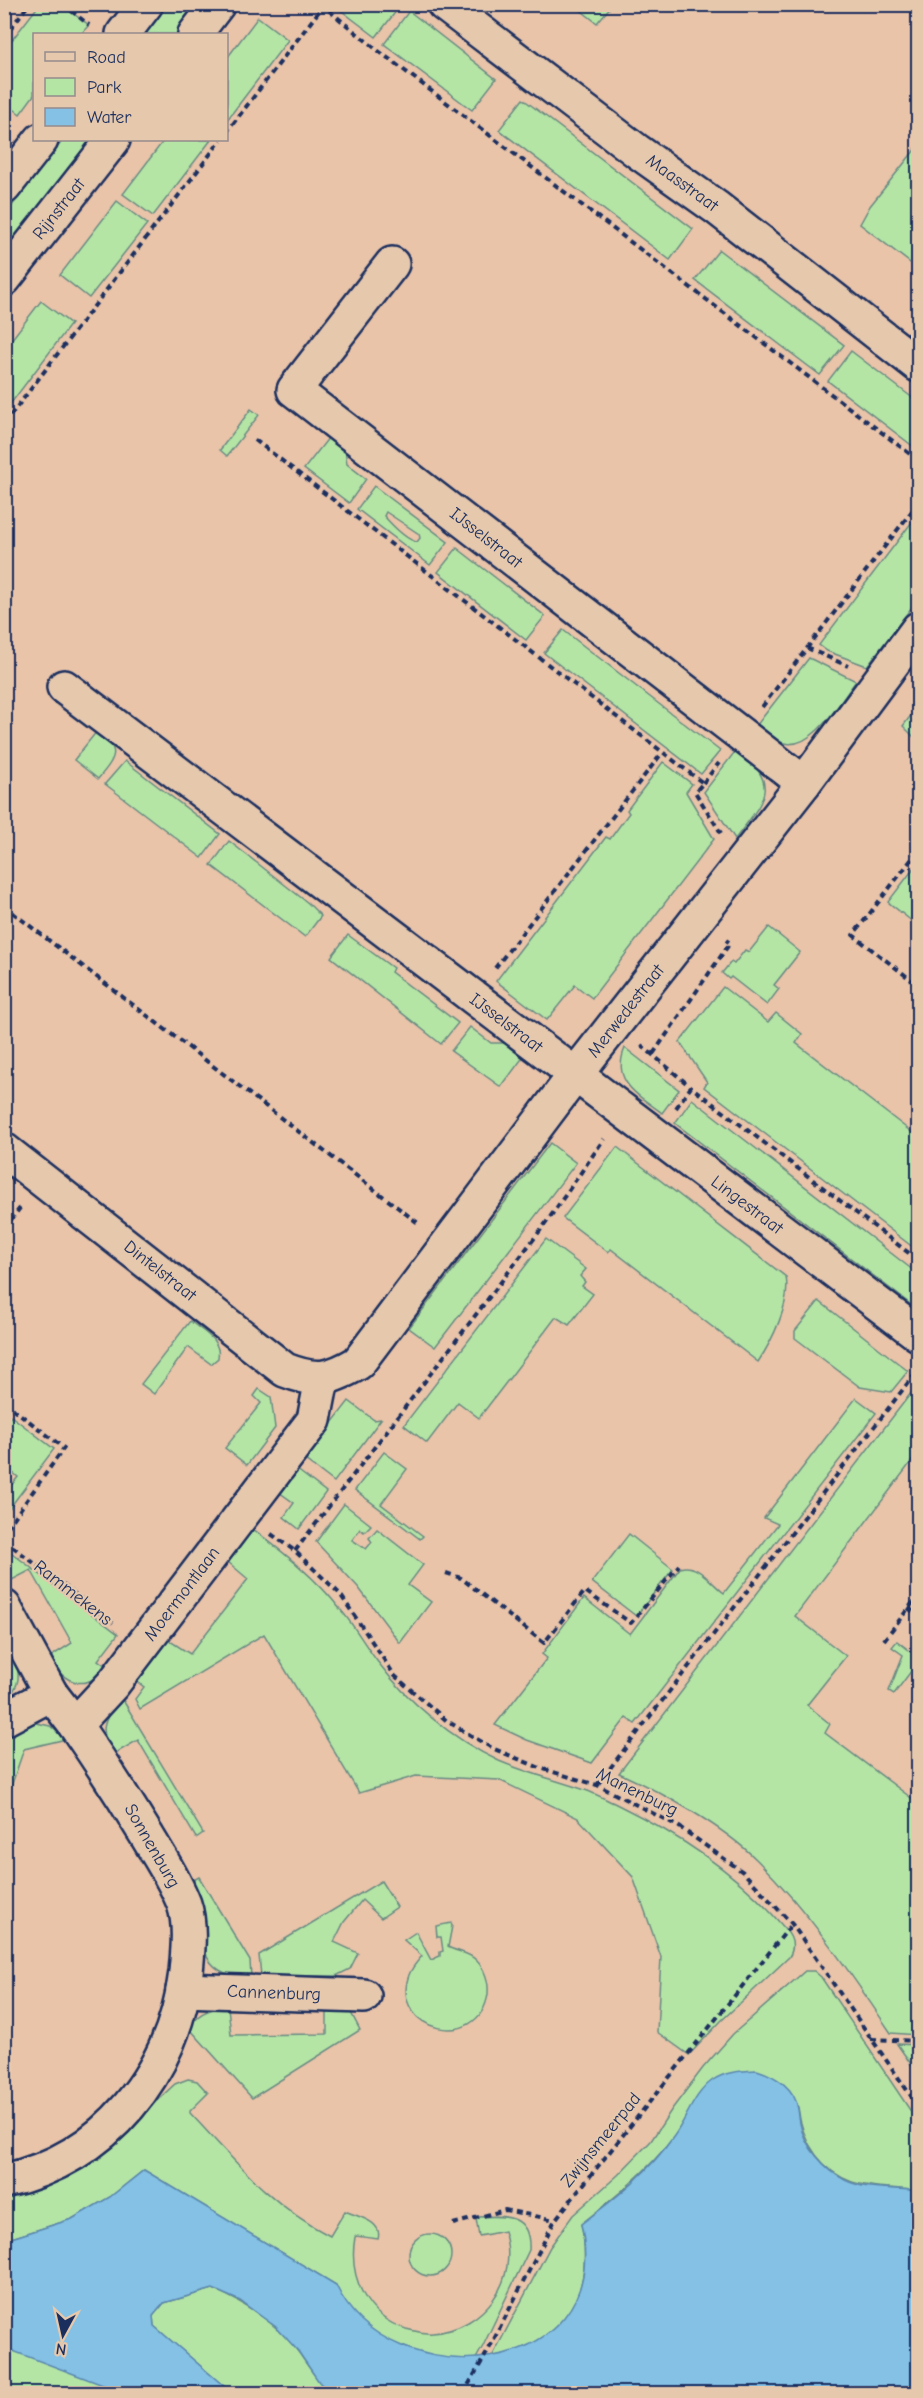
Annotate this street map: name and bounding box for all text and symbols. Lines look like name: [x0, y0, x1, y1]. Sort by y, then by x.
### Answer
legend: [33, 33, 228, 141]
text: Road: [87, 47, 126, 68]
text: Park: [87, 77, 122, 98]
text: Water: [87, 107, 132, 128]
street label: Maasstraat: [642, 150, 723, 217]
street label: Rijnstraat: [29, 173, 90, 244]
street label: IJsselstraat: [446, 503, 527, 573]
street label: Merwedestraat: [583, 960, 669, 1062]
street label: IJsselstraat: [465, 989, 547, 1058]
street label: Lingestraat: [707, 1171, 788, 1239]
street label: Dintelstraat: [120, 1236, 201, 1306]
street label: Moermontlaan: [140, 1543, 224, 1645]
street label: Rammekens: [30, 1556, 116, 1630]
street label: Manenburg: [593, 1763, 681, 1821]
street label: Sonnenburg: [120, 1800, 184, 1892]
street label: Cannenburg: [227, 1981, 321, 2005]
street label: Zwijnsmeerpad: [557, 2089, 645, 2191]
north arrow: [33, 2305, 93, 2365]
text: N: [55, 2339, 67, 2359]

